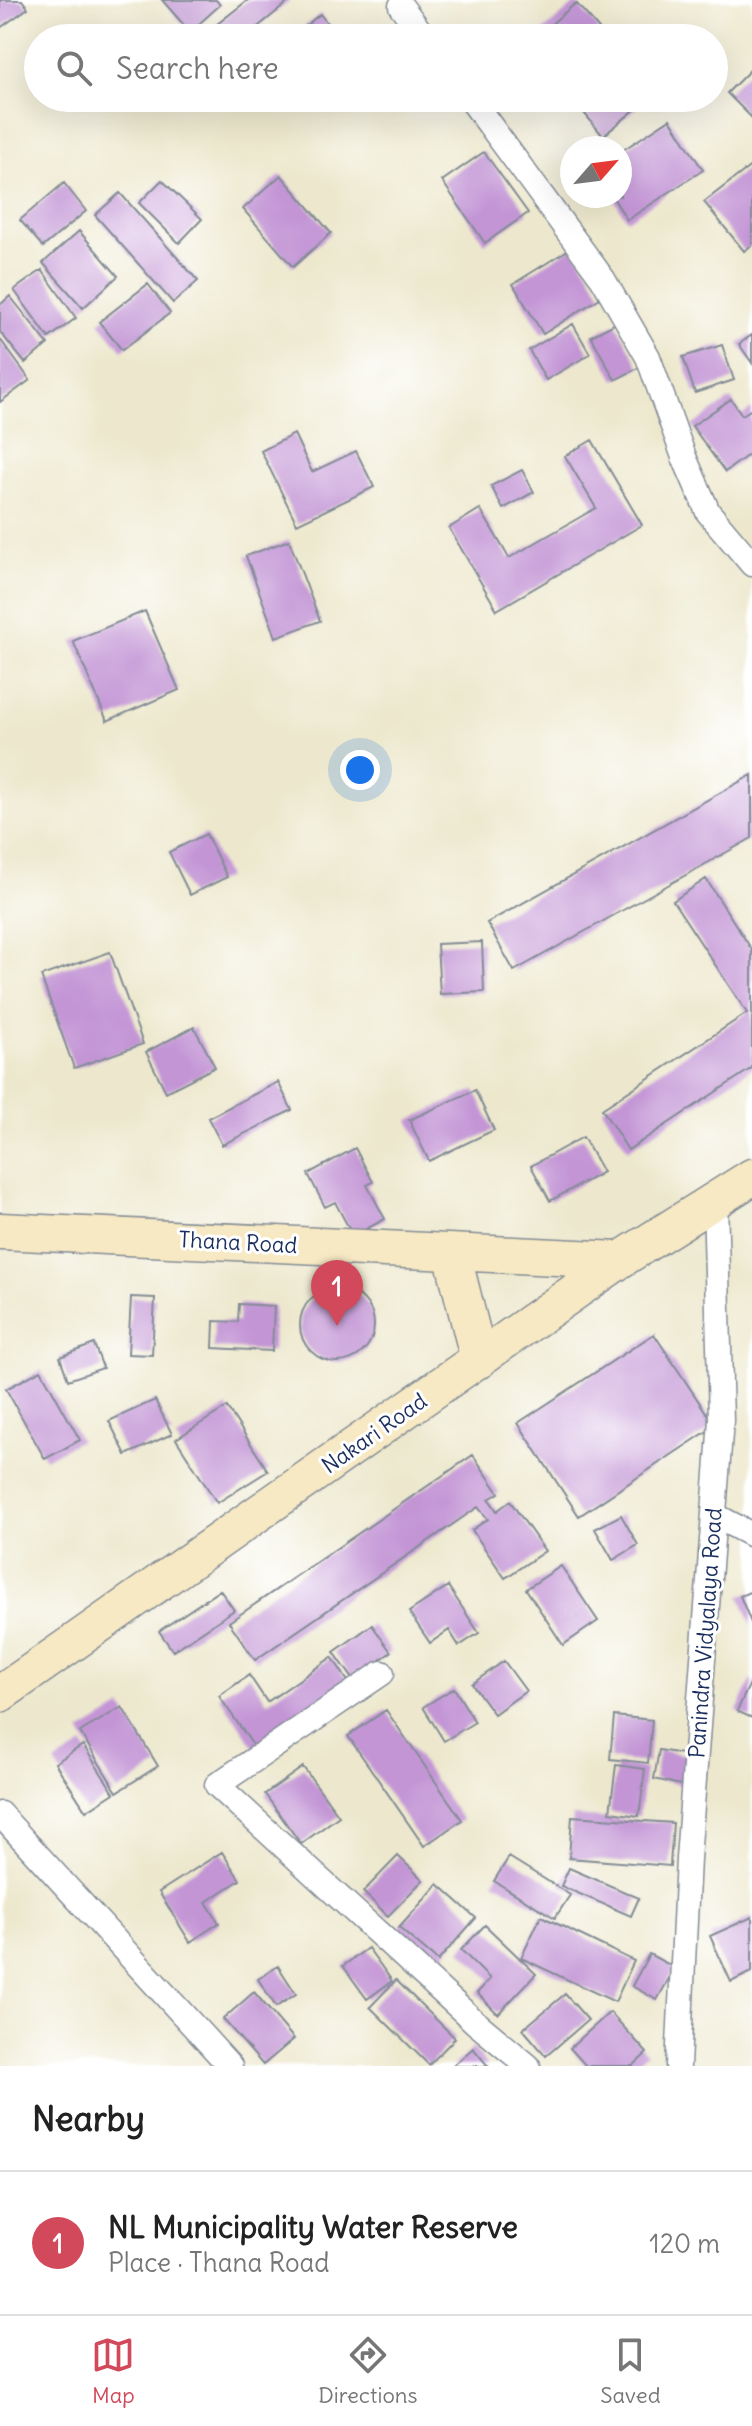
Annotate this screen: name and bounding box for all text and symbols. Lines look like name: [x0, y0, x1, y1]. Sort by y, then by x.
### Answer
search box: [24, 24, 728, 112]
icon: search: [52, 46, 96, 90]
text: Search here: [116, 49, 279, 87]
north arrow: [560, 136, 632, 208]
your location: [340, 750, 380, 790]
street label: Thana Road: [178, 1225, 298, 1259]
pin: 1: [311, 1260, 363, 1326]
street label: Nakari Road: [316, 1387, 432, 1479]
street label: Panindra Vidyalaya Road: [682, 1507, 728, 1759]
text: Nearby: [32, 2097, 145, 2140]
text: NL Municipality Water Reserve: [108, 2208, 518, 2246]
text: 1: [53, 2227, 63, 2260]
text: 120 m: [649, 2227, 720, 2260]
text: Place · Thana Road: [108, 2246, 330, 2279]
tab: Map: [91, 2333, 135, 2409]
tab: Directions: [318, 2333, 418, 2409]
tab: Saved: [600, 2333, 661, 2409]

